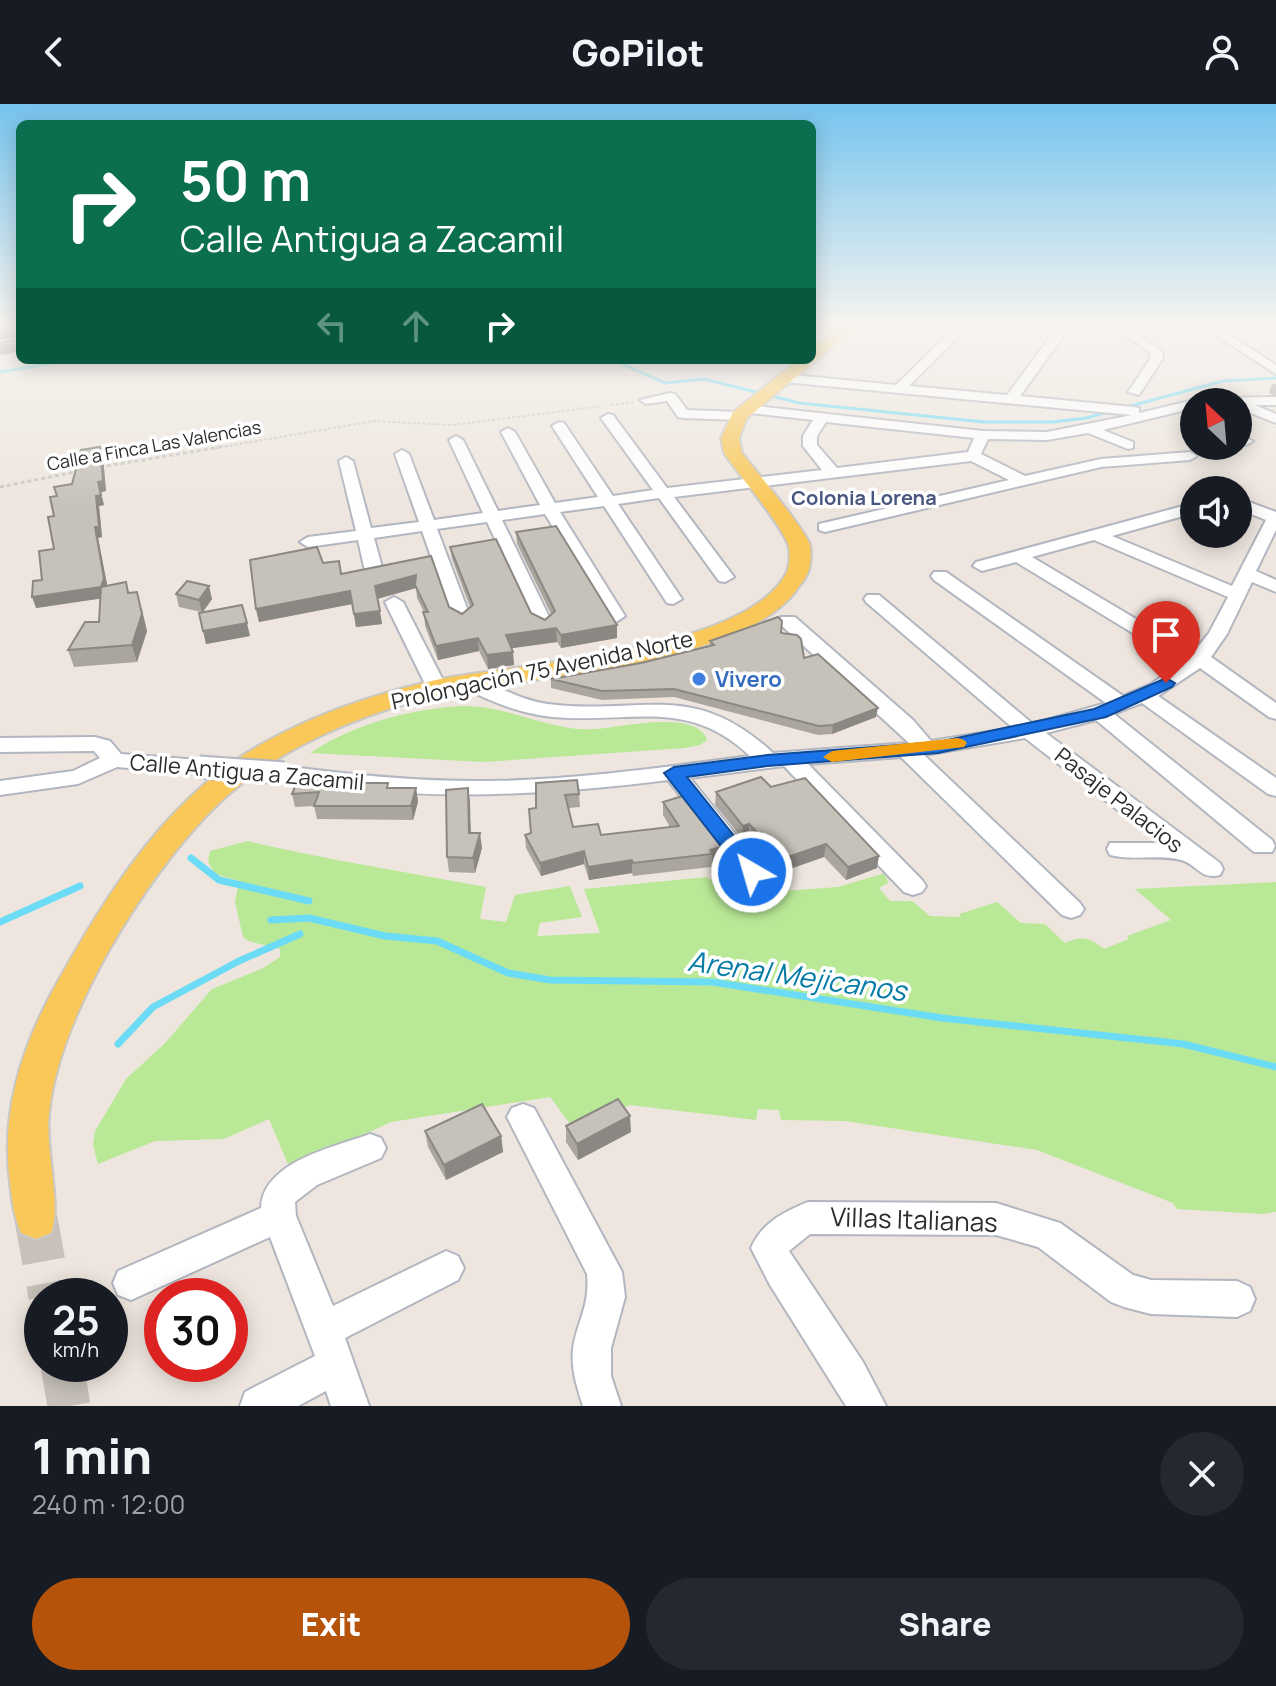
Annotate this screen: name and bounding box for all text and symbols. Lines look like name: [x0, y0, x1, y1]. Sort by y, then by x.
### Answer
text: GoPilot: [572, 28, 704, 77]
icon: back: [32, 30, 76, 74]
icon: person: [1200, 30, 1244, 74]
text: 50 m: [180, 141, 311, 218]
icon: right: [48, 152, 152, 256]
text: Calle Antigua a Zacamil: [180, 214, 564, 263]
icon: left: [310, 304, 354, 348]
icon: ahead: [394, 304, 438, 348]
icon: right: [478, 304, 522, 348]
north arrow: [1180, 388, 1252, 460]
map controls: [1180, 388, 1252, 548]
street label: Calle a Finca Las Valencias: [45, 414, 263, 476]
button: sound: [1180, 476, 1252, 548]
district label: Colonia Lorena: [791, 484, 937, 511]
pin: [1132, 601, 1200, 683]
icon: arrive: [1144, 613, 1188, 657]
street label: Prolongación 75 Avenida Norte: [388, 623, 696, 717]
place label: Vivero: [715, 664, 782, 694]
marker: Vivero: [690, 670, 708, 688]
street label: Pasaje Palacios: [1049, 740, 1189, 860]
street label: Calle Antigua a Zacamil: [129, 747, 365, 797]
position arrow: [710, 830, 794, 914]
water label: Arenal Mejicanos: [686, 941, 911, 1009]
street label: Villas Italianas: [830, 1198, 998, 1240]
speed limit sign: 30: [144, 1278, 248, 1382]
text: 25: [52, 1292, 100, 1347]
text: km/h: [53, 1336, 99, 1363]
text: 1 min: [32, 1423, 152, 1488]
button: close: [1160, 1432, 1244, 1516]
text: 240 m · 12:00: [32, 1486, 185, 1522]
button: Exit: [32, 1578, 630, 1670]
button: Share: [646, 1578, 1244, 1670]

